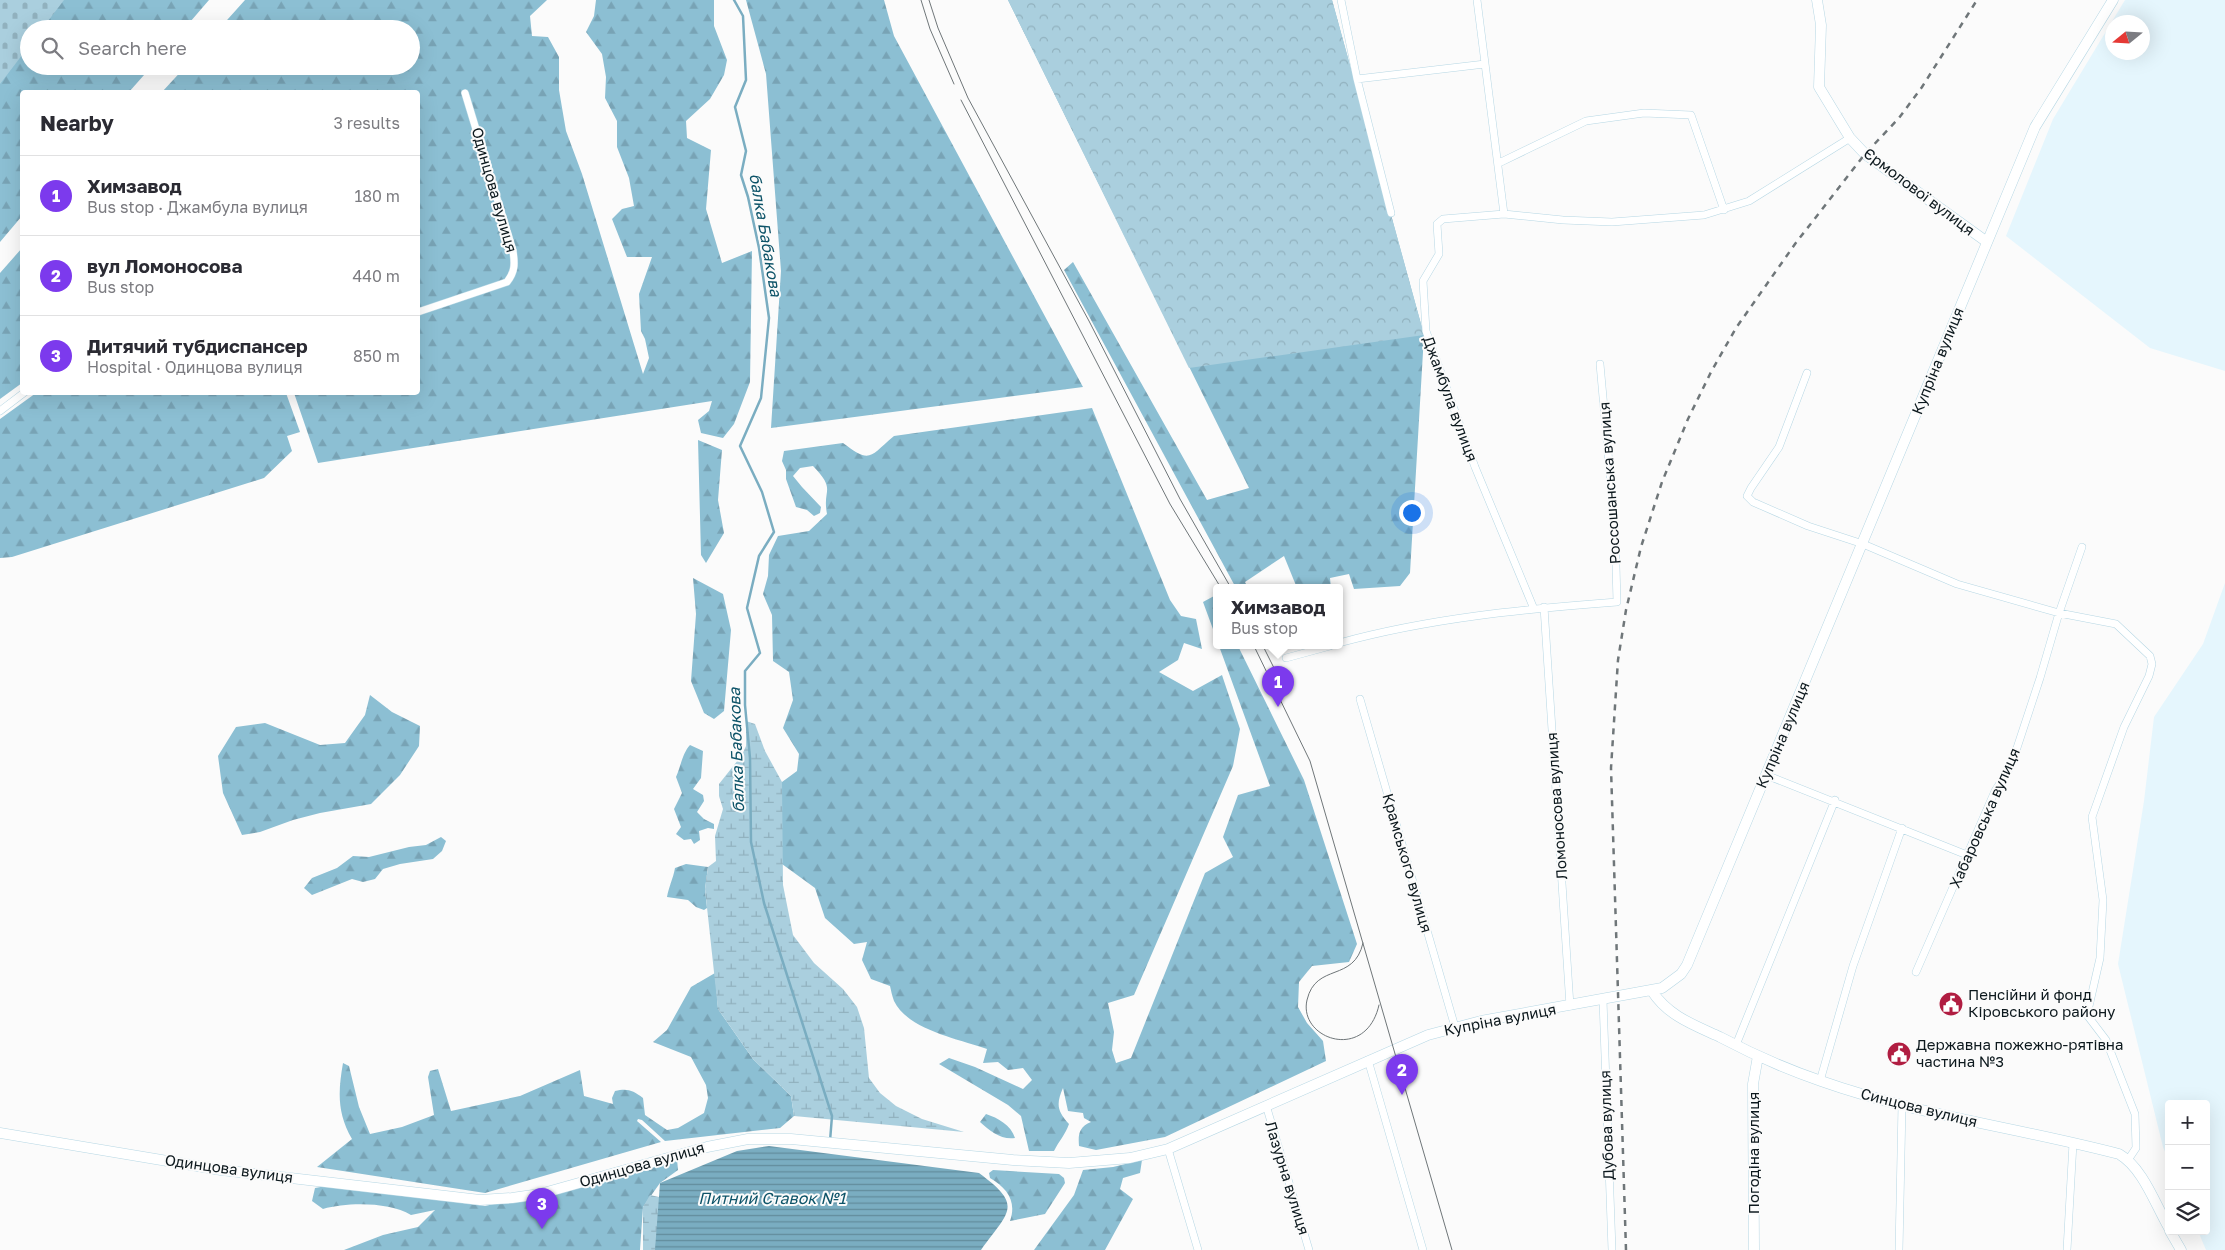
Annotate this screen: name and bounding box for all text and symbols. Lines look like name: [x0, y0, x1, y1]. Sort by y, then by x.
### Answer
north arrow: [2105, 15, 2150, 60]
search box: [20, 20, 420, 75]
icon: search: [38, 34, 66, 62]
text: Search here: [78, 36, 187, 59]
text: Nearby: [40, 110, 114, 136]
text: 3 results: [333, 113, 400, 133]
street label: Одинцова вулиця: [468, 125, 521, 254]
street label: Єрмолової вулиця: [1861, 144, 1979, 239]
water label: балка Бабакова: [745, 172, 787, 299]
text: Химзавод: [87, 174, 182, 197]
text: 1: [52, 186, 60, 206]
text: 180 m: [354, 186, 400, 206]
text: Bus stop · Джамбула вулиця: [87, 197, 308, 217]
text: вул Ломоносова: [87, 254, 242, 277]
text: 2: [51, 266, 61, 286]
text: 440 m: [352, 266, 400, 286]
text: Bus stop: [87, 277, 154, 297]
street label: Купріна вулиця: [1907, 304, 1967, 417]
street label: Джамбула вулиця: [1420, 333, 1482, 464]
text: Дитячий тубдиспансер: [87, 334, 308, 357]
text: 3: [51, 346, 61, 366]
text: 850 m: [353, 346, 400, 366]
text: Hospital · Одинцова вулиця: [87, 357, 303, 377]
street label: Россошанська вулиця: [1594, 401, 1624, 565]
your location: [1399, 500, 1425, 526]
popup: [1213, 584, 1343, 649]
text: Химзавод: [1231, 595, 1325, 618]
text: Bus stop: [1231, 618, 1298, 638]
pin: 1: [1262, 666, 1294, 707]
street label: Купріна вулиця: [1751, 679, 1813, 791]
water label: балка Бабакова: [724, 686, 748, 813]
street label: Ломоносова вулиця: [1542, 732, 1570, 880]
street label: Хабаровська вулиця: [1945, 745, 2023, 890]
street label: Крамського вулиця: [1379, 791, 1436, 934]
place label: Пенсійни й фонд Кіровського району: [1968, 985, 2116, 1020]
public building icon: Пенсійни й фонд Кіровського району: [1938, 991, 1964, 1017]
street label: Купріна вулиця: [1442, 999, 1558, 1039]
place label: Державна пожежно-рятівна частина №3: [1916, 1035, 2124, 1070]
public building icon: Державна пожежно-рятівна частина №3: [1886, 1041, 1912, 1067]
pin: 2: [1386, 1054, 1418, 1095]
street label: Дубова вулиця: [1595, 1070, 1617, 1180]
street label: Синцова вулиця: [1859, 1084, 1979, 1130]
street label: Погодіна вулиця: [1744, 1092, 1762, 1214]
map controls: [2165, 1100, 2210, 1235]
button: +: [2165, 1100, 2210, 1145]
street label: Лазурна вулиця: [1262, 1119, 1314, 1237]
street label: Одинцова вулиця: [577, 1138, 706, 1191]
button: −: [2165, 1145, 2210, 1190]
street label: Одинцова вулиця: [164, 1150, 294, 1186]
pin: 3: [526, 1188, 558, 1229]
water label: Питний Ставок №1: [698, 1188, 846, 1208]
button: layers: [2165, 1190, 2210, 1235]

